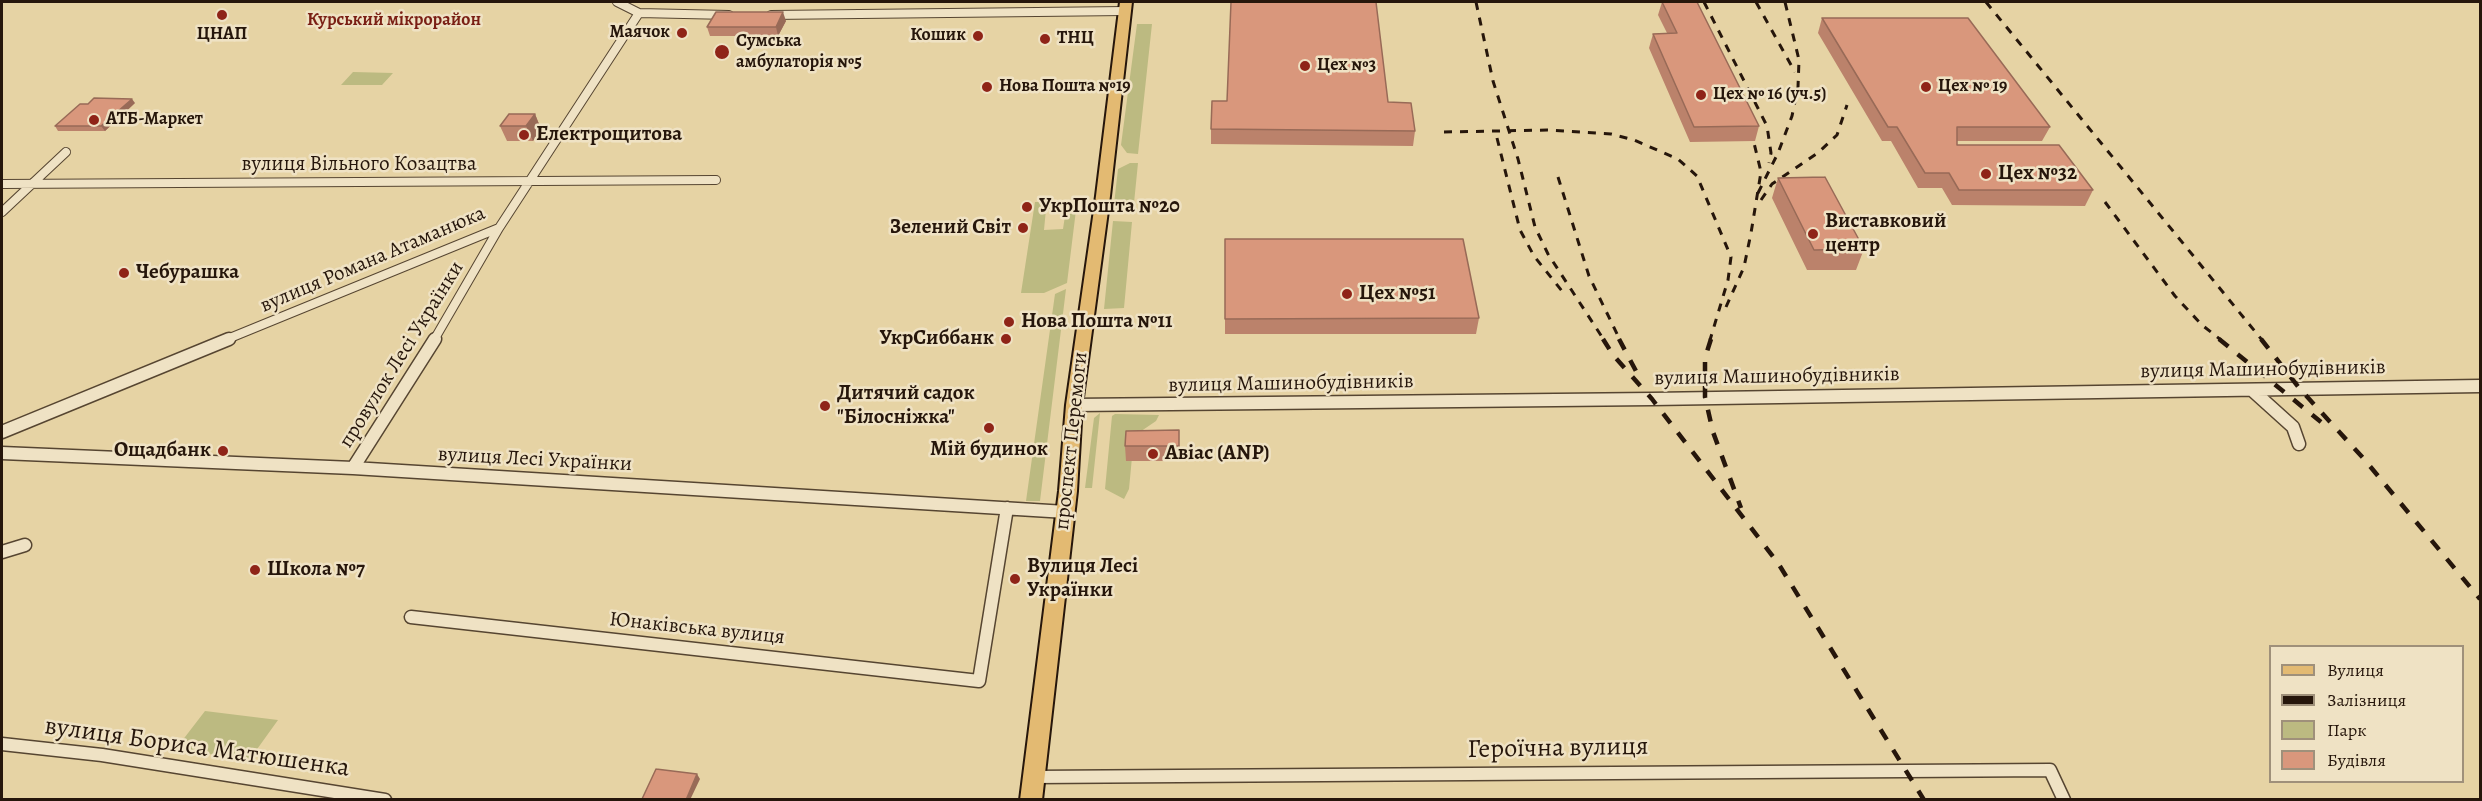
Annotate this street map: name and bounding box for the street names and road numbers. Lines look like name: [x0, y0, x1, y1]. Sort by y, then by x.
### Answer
street label: вулиця Вільного Козацтва: [241, 152, 477, 178]
street label: вулиця Романа Атаманюка: [257, 201, 489, 319]
street label: провулок Лесі Українки: [334, 257, 470, 453]
street label: проспект Перемоги: [1050, 351, 1094, 531]
street label: вулиця Машинобудівників: [2140, 355, 2386, 385]
street label: вулиця Машинобудівників: [1654, 362, 1900, 392]
street label: вулиця Машинобудівників: [1168, 369, 1414, 399]
street label: вулиця Лесі Українки: [437, 442, 633, 478]
street label: Юнаківська вулиця: [608, 607, 786, 651]
street label: вулиця Бориса Матюшенка: [42, 711, 352, 785]
street label: Героїчна вулиця: [1467, 732, 1649, 766]

